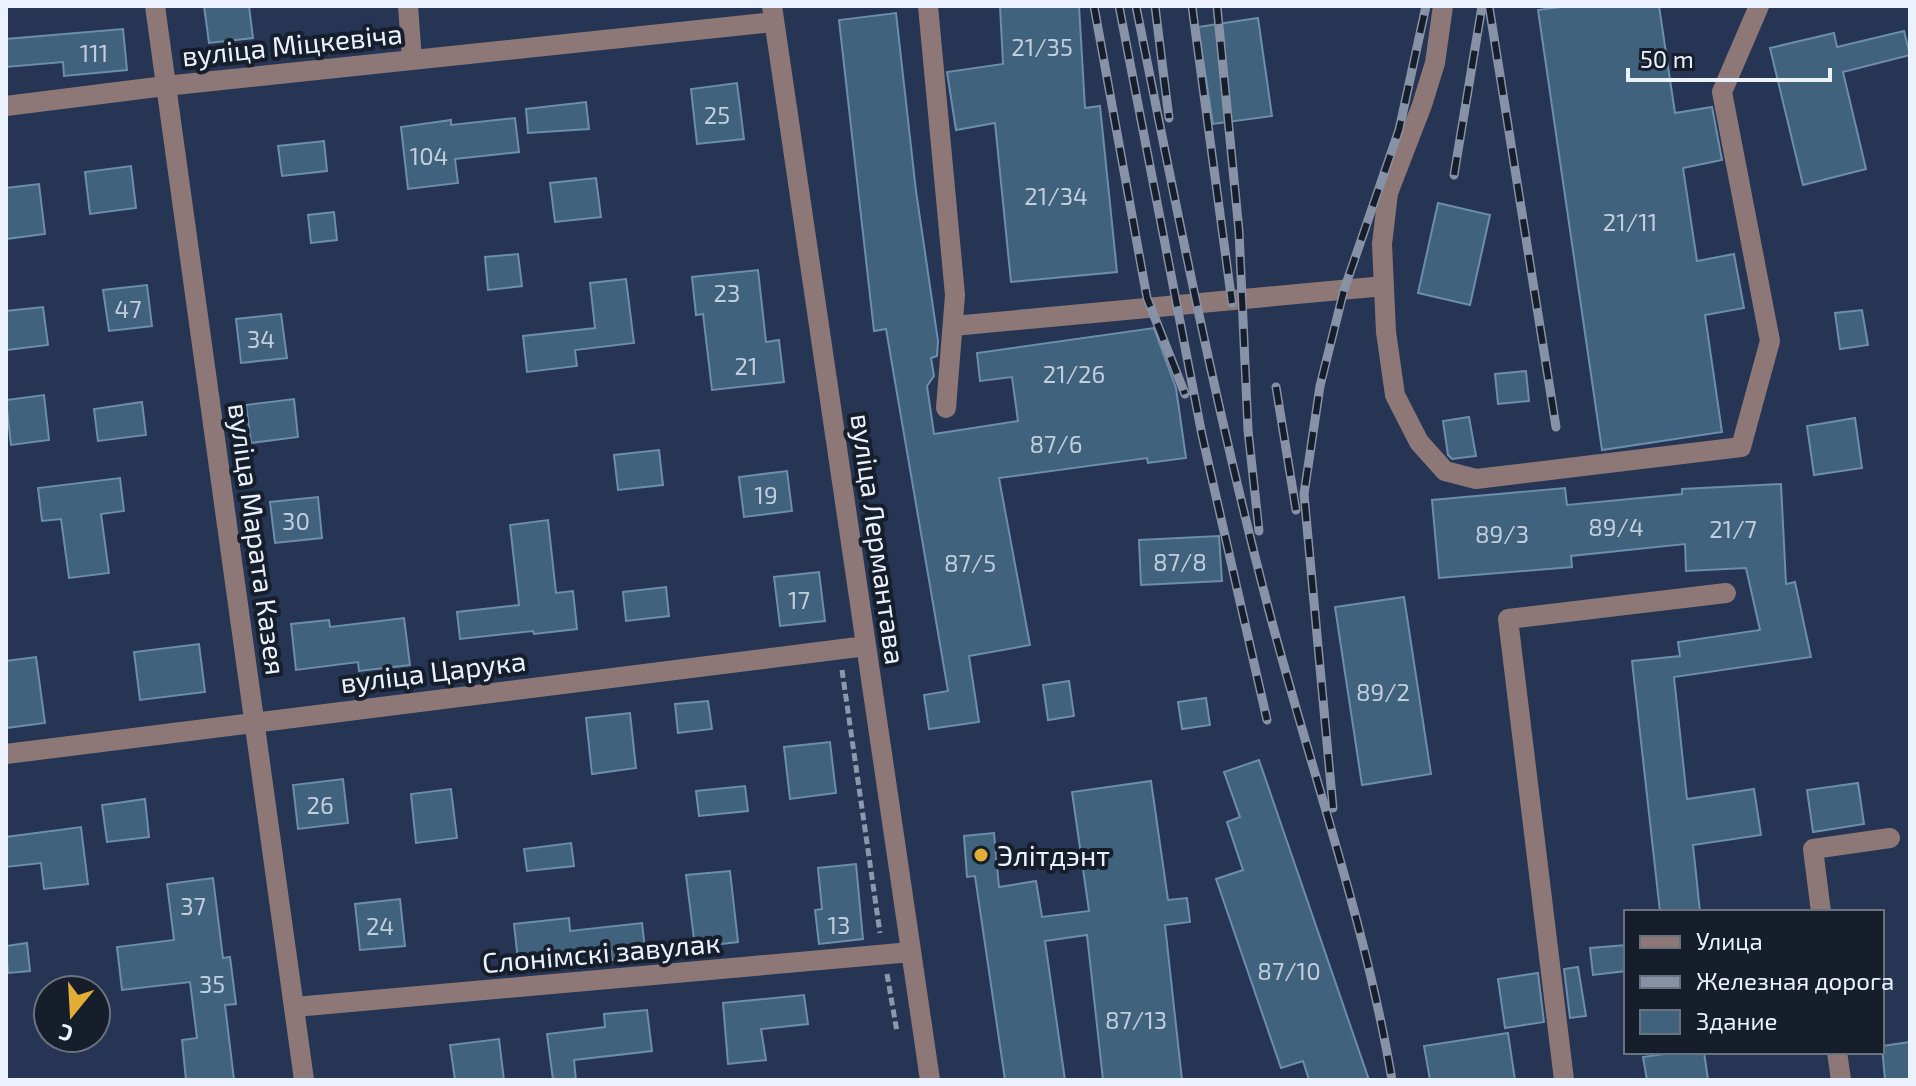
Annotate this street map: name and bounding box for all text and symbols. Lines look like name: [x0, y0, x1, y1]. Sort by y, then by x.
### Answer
street label: вуліца Міцкевіча: [180, 16, 404, 72]
house number: 21/35: [1011, 32, 1073, 61]
scale bar: [1628, 32, 1830, 82]
house number: 111: [80, 38, 108, 67]
text: 50 m: [1640, 44, 1694, 73]
house number: 25: [704, 100, 730, 129]
house number: 104: [410, 141, 448, 170]
house number: 21/34: [1024, 181, 1088, 210]
house number: 21/11: [1603, 207, 1657, 236]
house number: 23: [714, 278, 740, 307]
house number: 47: [114, 294, 142, 323]
house number: 34: [247, 324, 275, 353]
house number: 21: [734, 351, 758, 380]
house number: 21/26: [1043, 359, 1105, 388]
street label: вуліца Марата Казея: [222, 401, 294, 677]
street label: вуліца Лермантава: [845, 411, 913, 667]
house number: 87/6: [1030, 429, 1083, 458]
house number: 19: [754, 480, 778, 509]
house number: 30: [282, 506, 310, 535]
house number: 89/4: [1588, 512, 1644, 541]
house number: 21/7: [1709, 514, 1757, 543]
house number: 89/3: [1475, 519, 1529, 548]
house number: 87/8: [1153, 547, 1207, 576]
house number: 87/5: [944, 548, 996, 577]
house number: 17: [788, 585, 810, 614]
street label: вуліца Царука: [338, 643, 528, 699]
house number: 89/2: [1356, 677, 1410, 706]
house number: 26: [306, 790, 334, 819]
place label: Элітдэнт: [997, 838, 1110, 872]
marker: Элітдэнт: [972, 846, 990, 864]
house number: 37: [180, 891, 206, 920]
house number: 13: [828, 910, 850, 939]
legend: [1624, 910, 1884, 1054]
house number: 24: [366, 911, 394, 940]
street label: Слонімскі завулак: [481, 925, 721, 979]
text: Улица: [1696, 926, 1763, 955]
house number: 87/10: [1257, 956, 1321, 985]
text: Железная дорога: [1696, 966, 1894, 995]
house number: 35: [199, 969, 225, 998]
north arrow: [32, 974, 112, 1054]
house number: 87/13: [1105, 1005, 1167, 1034]
text: Здание: [1696, 1006, 1778, 1035]
text: С: [55, 1020, 76, 1048]

